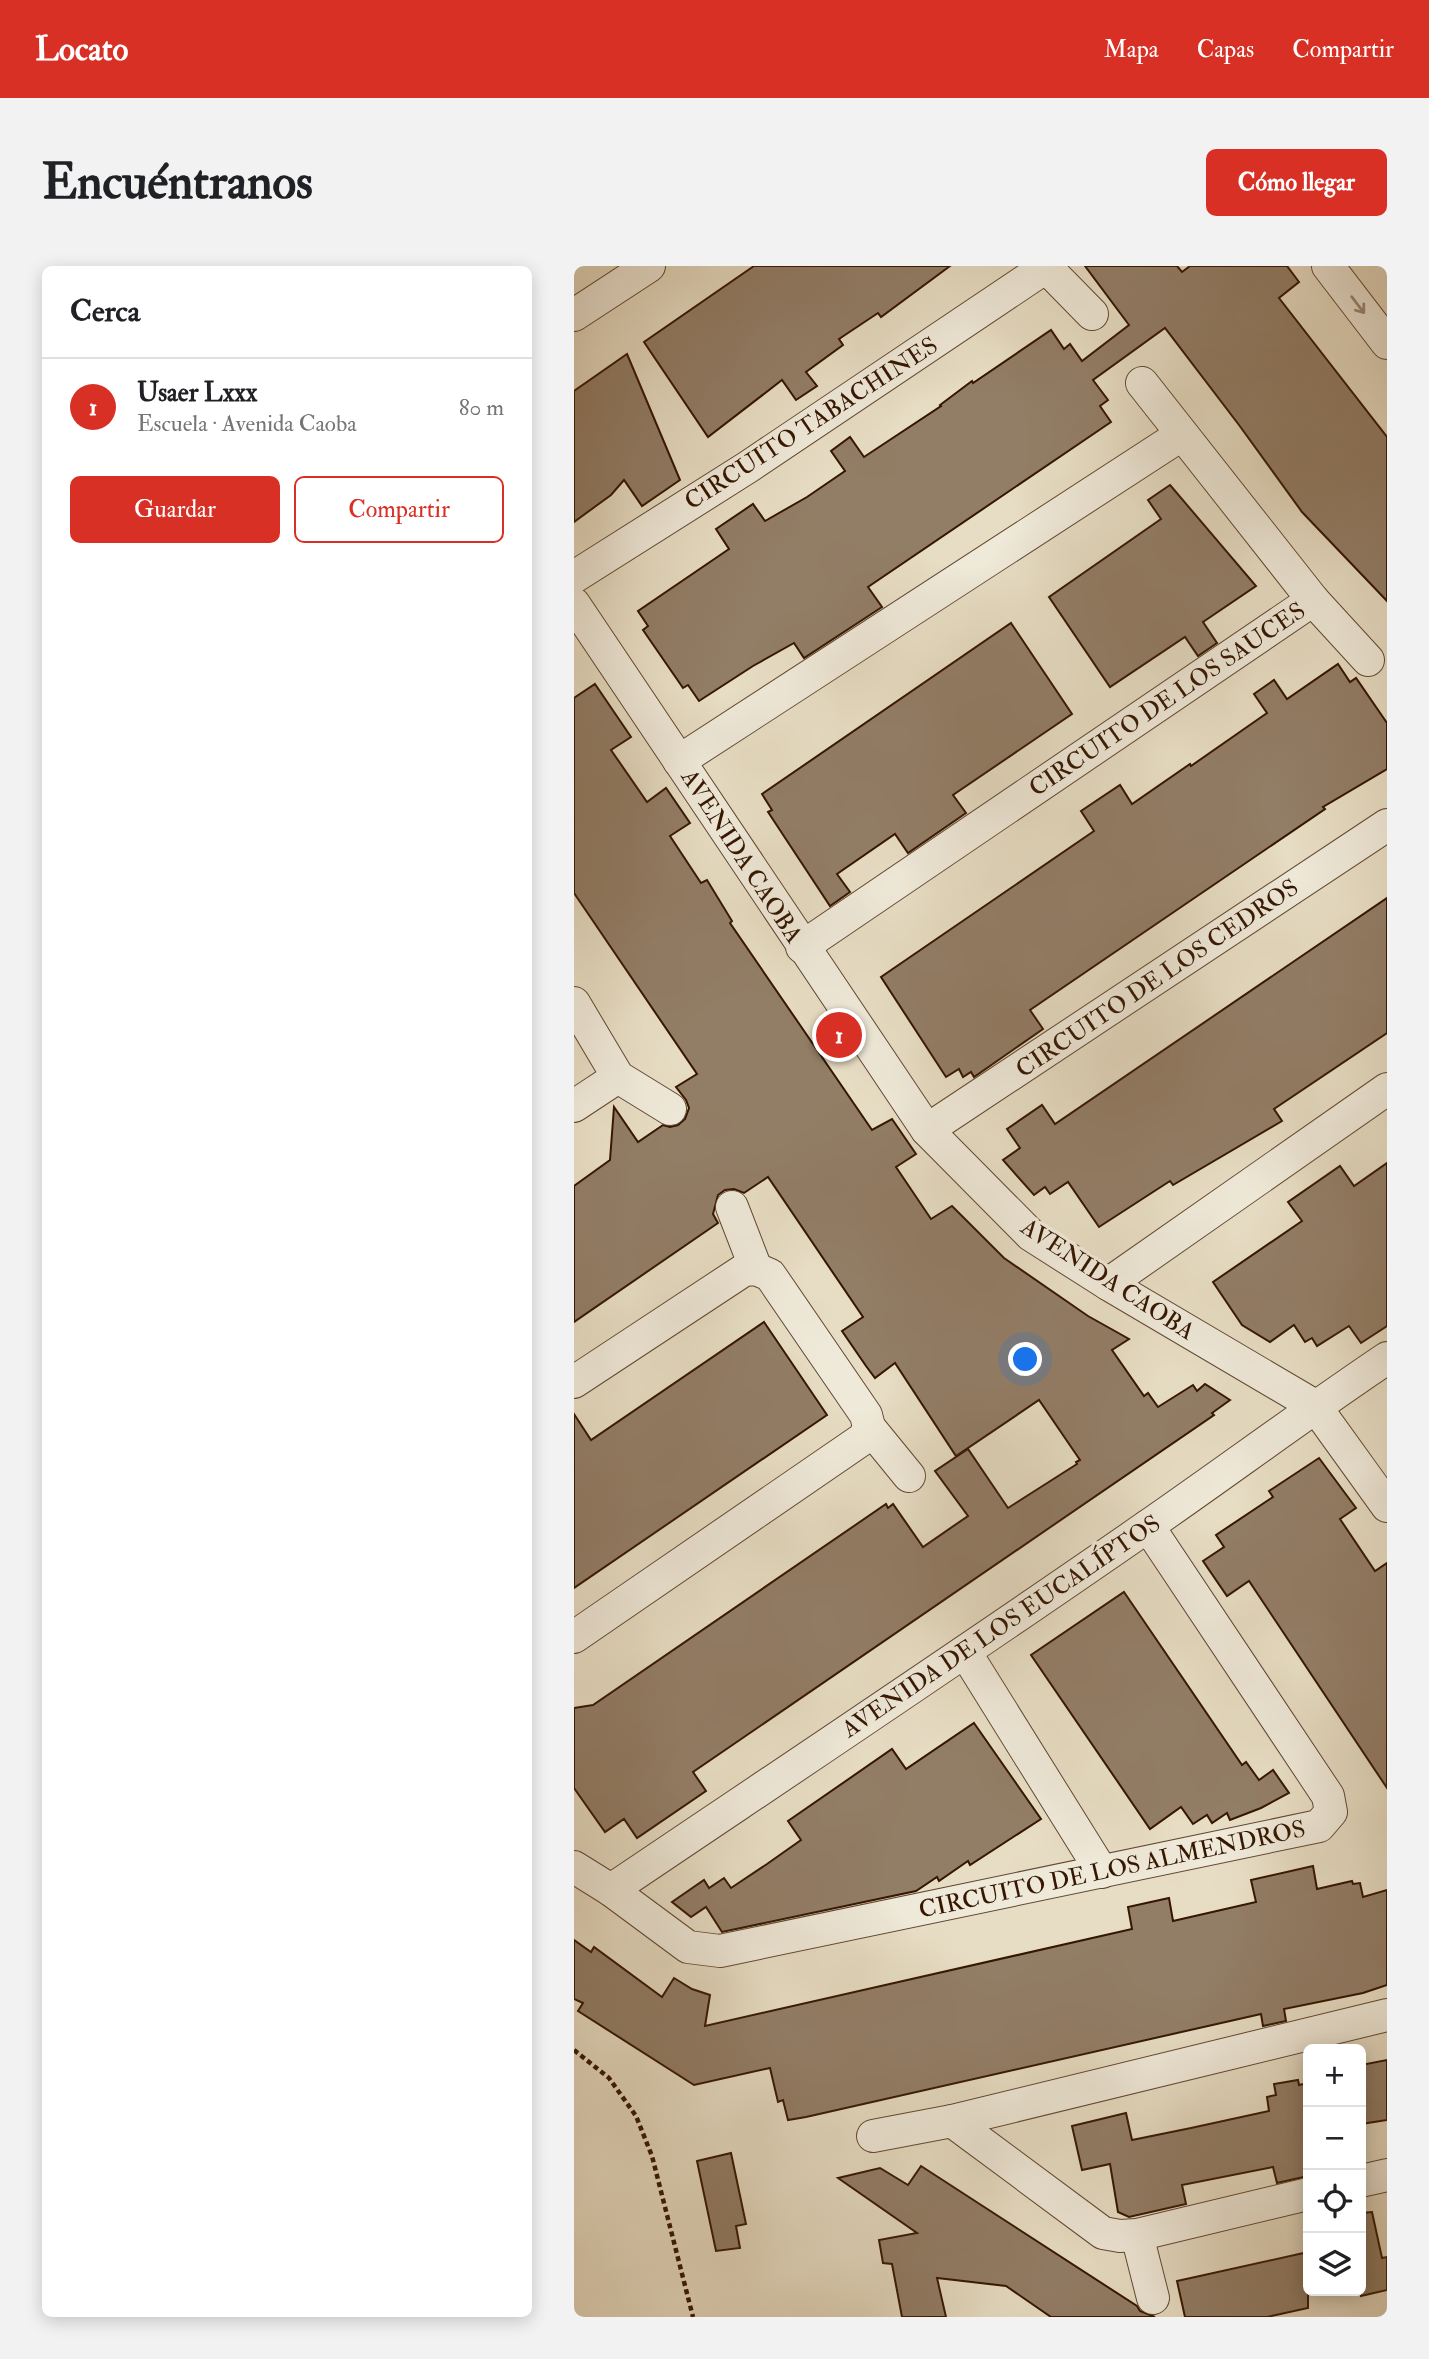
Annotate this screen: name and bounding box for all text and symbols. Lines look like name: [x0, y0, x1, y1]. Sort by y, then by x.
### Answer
text: Locato: [35, 29, 128, 70]
text: Mapa: [1104, 34, 1159, 65]
text: Capas: [1197, 34, 1254, 65]
text: Compartir: [1292, 34, 1394, 65]
button: Cómo llegar: [1206, 149, 1387, 216]
text: Encuéntranos: [42, 152, 313, 213]
text: Cerca: [70, 293, 140, 330]
one-way arrow: [1350, 295, 1365, 313]
street label: CIRCUITO TABACHINES: [679, 330, 944, 517]
text: Usaer Lxxx: [137, 377, 257, 409]
text: 1: [89, 393, 97, 422]
text: 80 m: [459, 393, 504, 422]
text: Escuela · Avenida Caoba: [137, 409, 357, 438]
button: Guardar: [70, 476, 280, 543]
button: Compartir: [294, 476, 504, 543]
street label: CIRCUITO DE LOS SAUCES: [1023, 595, 1311, 804]
street label: AVENIDA CAOBA: [673, 763, 809, 949]
street label: CIRCUITO DE LOS CEDROS: [1010, 872, 1305, 1085]
pin: 1: [816, 1009, 862, 1061]
street label: AVENIDA CAOBA: [1014, 1211, 1201, 1347]
your location: [1008, 1342, 1042, 1376]
street label: AVENIDA DE LOS EUCALÍPTOS: [835, 1507, 1167, 1745]
street label: CIRCUITO DE LOS ALMENDROS: [916, 1813, 1308, 1926]
map controls: [1303, 2044, 1366, 2296]
button: +: [1303, 2044, 1366, 2107]
button: −: [1303, 2107, 1366, 2170]
button: locate: [1303, 2170, 1366, 2233]
button: layers: [1303, 2233, 1366, 2296]

